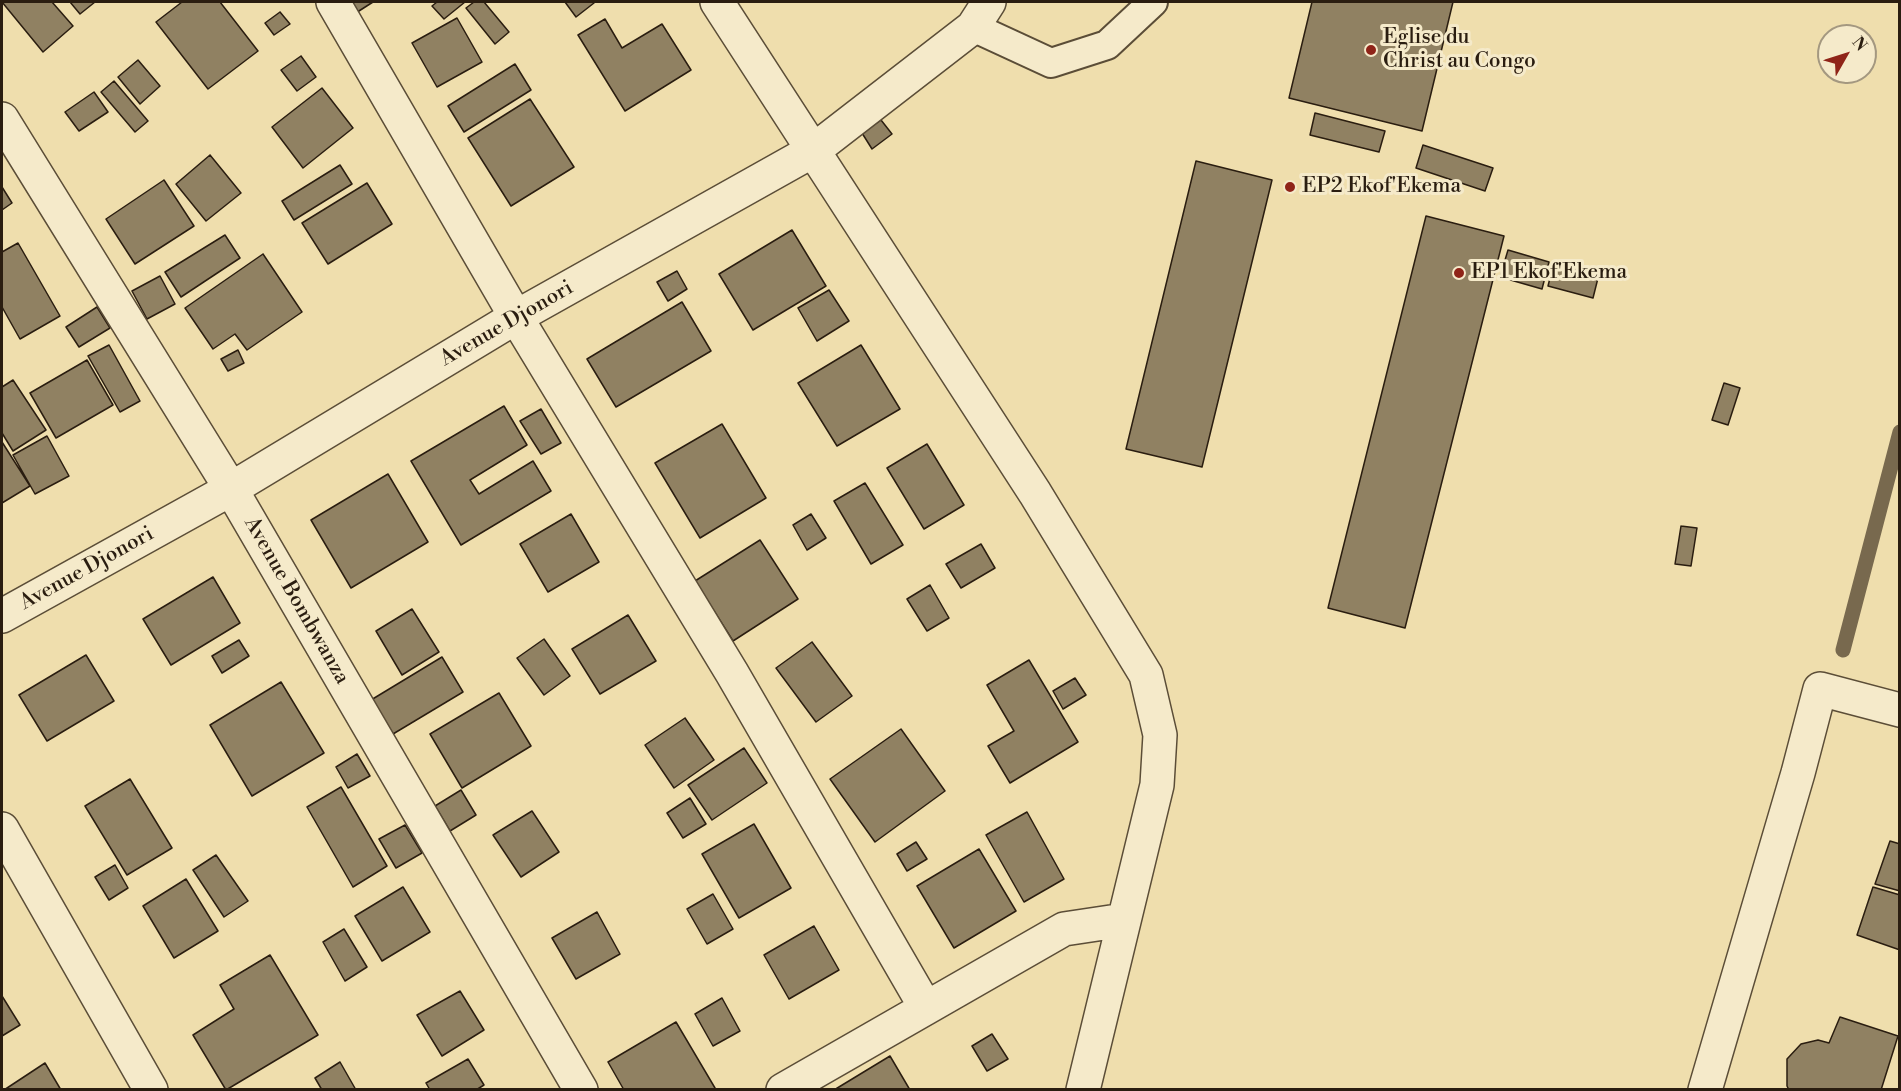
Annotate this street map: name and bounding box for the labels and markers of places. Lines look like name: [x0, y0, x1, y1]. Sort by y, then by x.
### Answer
place label: Eglise du Christ au Congo: [1383, 25, 1536, 75]
marker: Eglise du Christ au Congo: [1364, 43, 1378, 57]
place label: EP2 Ekof'Ekema: [1302, 174, 1461, 200]
marker: EP2 Ekof'Ekema: [1283, 180, 1297, 194]
place label: EP1 Ekof'Ekema: [1471, 260, 1627, 286]
marker: EP1 Ekof'Ekema: [1452, 266, 1466, 280]

